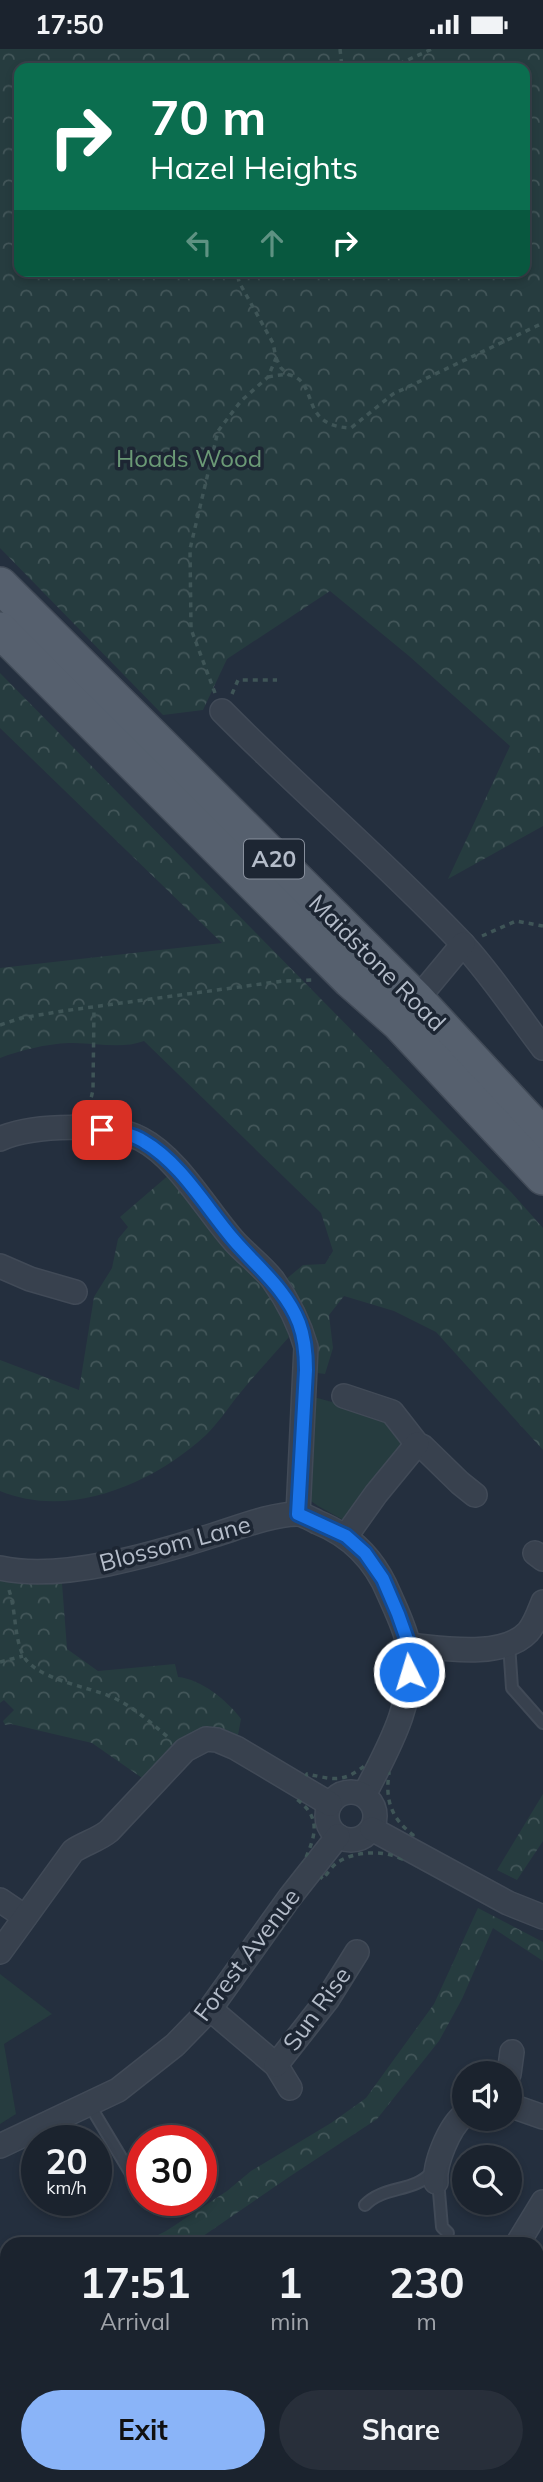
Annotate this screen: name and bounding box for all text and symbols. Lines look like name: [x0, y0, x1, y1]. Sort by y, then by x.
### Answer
text: 17:50: [35, 8, 104, 41]
text: 70 m: [150, 86, 266, 147]
icon: right: [35, 91, 126, 182]
text: Hazel Heights: [150, 147, 358, 187]
icon: left: [180, 224, 218, 262]
icon: ahead: [253, 224, 291, 262]
icon: right: [326, 224, 364, 262]
park label: Hoads Wood: [116, 443, 262, 473]
road number: A20: [244, 839, 304, 879]
street label: Maidstone Road: [303, 888, 452, 1037]
pin: [72, 1100, 132, 1160]
icon: arrive: [83, 1111, 121, 1149]
street label: Blossom Lane: [96, 1508, 254, 1578]
position arrow: [372, 1635, 446, 1709]
street label: Forest Avenue: [187, 1882, 306, 2027]
street label: Sun Rise: [276, 1961, 357, 2056]
map controls: [452, 2061, 522, 2215]
button: sound: [452, 2061, 522, 2131]
speed limit sign: 30: [126, 2125, 217, 2216]
text: 20: [45, 2139, 88, 2183]
button: search: [452, 2145, 522, 2215]
text: km/h: [46, 2176, 87, 2199]
text: 17:51: [80, 2256, 191, 2309]
text: 1: [277, 2256, 302, 2309]
text: 230: [389, 2256, 464, 2309]
text: Arrival: [100, 2307, 170, 2336]
text: min: [270, 2307, 309, 2336]
text: m: [417, 2307, 437, 2336]
button: Exit: [21, 2390, 265, 2470]
button: Share: [279, 2390, 523, 2470]

